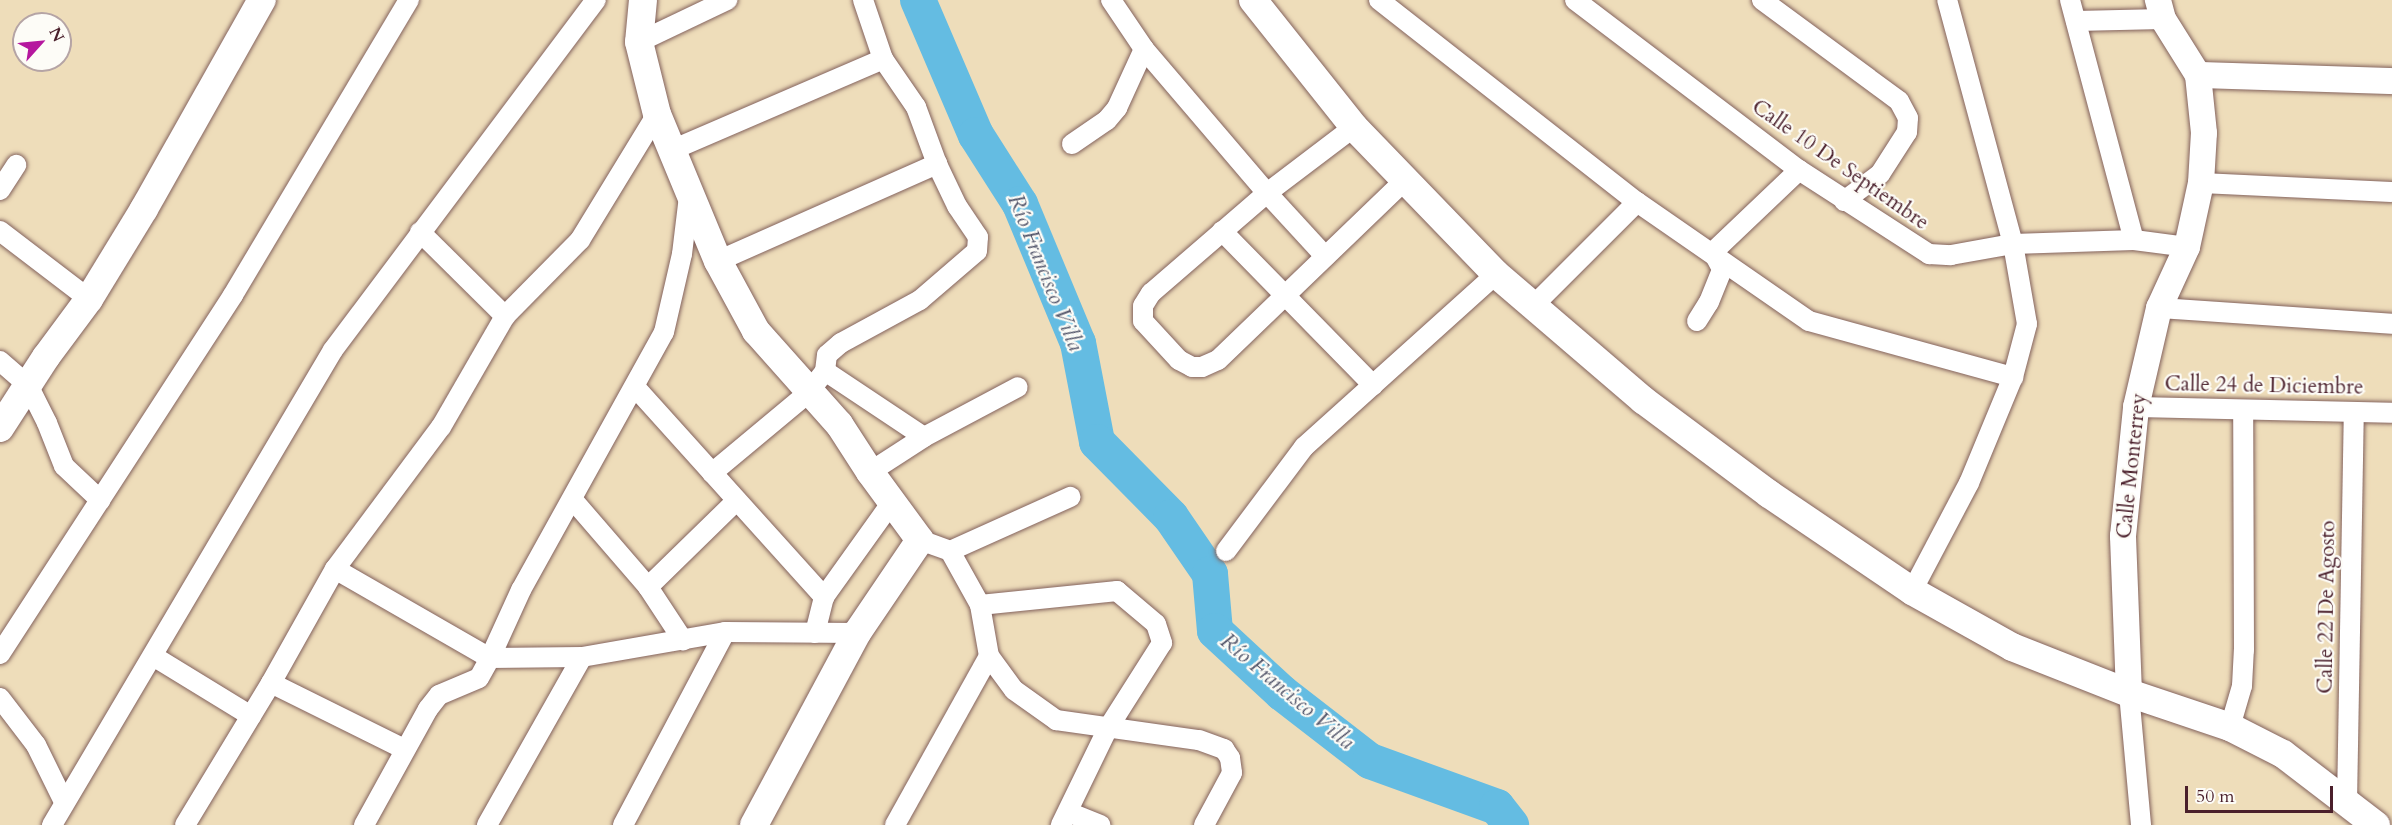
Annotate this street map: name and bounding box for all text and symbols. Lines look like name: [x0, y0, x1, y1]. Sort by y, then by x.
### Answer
north arrow: [12, 12, 72, 72]
text: N: [43, 24, 69, 46]
street label: Calle 10 De Septiembre: [1747, 94, 1933, 236]
water label: Río Francisco Villa: [1002, 191, 1088, 355]
street label: Calle 24 de Diciembre: [2164, 372, 2364, 400]
street label: Calle Monterrey: [2112, 392, 2152, 540]
street label: Calle 22 De Agosto: [2313, 520, 2341, 694]
water label: Río Francisco Villa: [1215, 628, 1359, 756]
scale bar: [2188, 774, 2336, 812]
text: 50 m: [2196, 784, 2235, 809]

